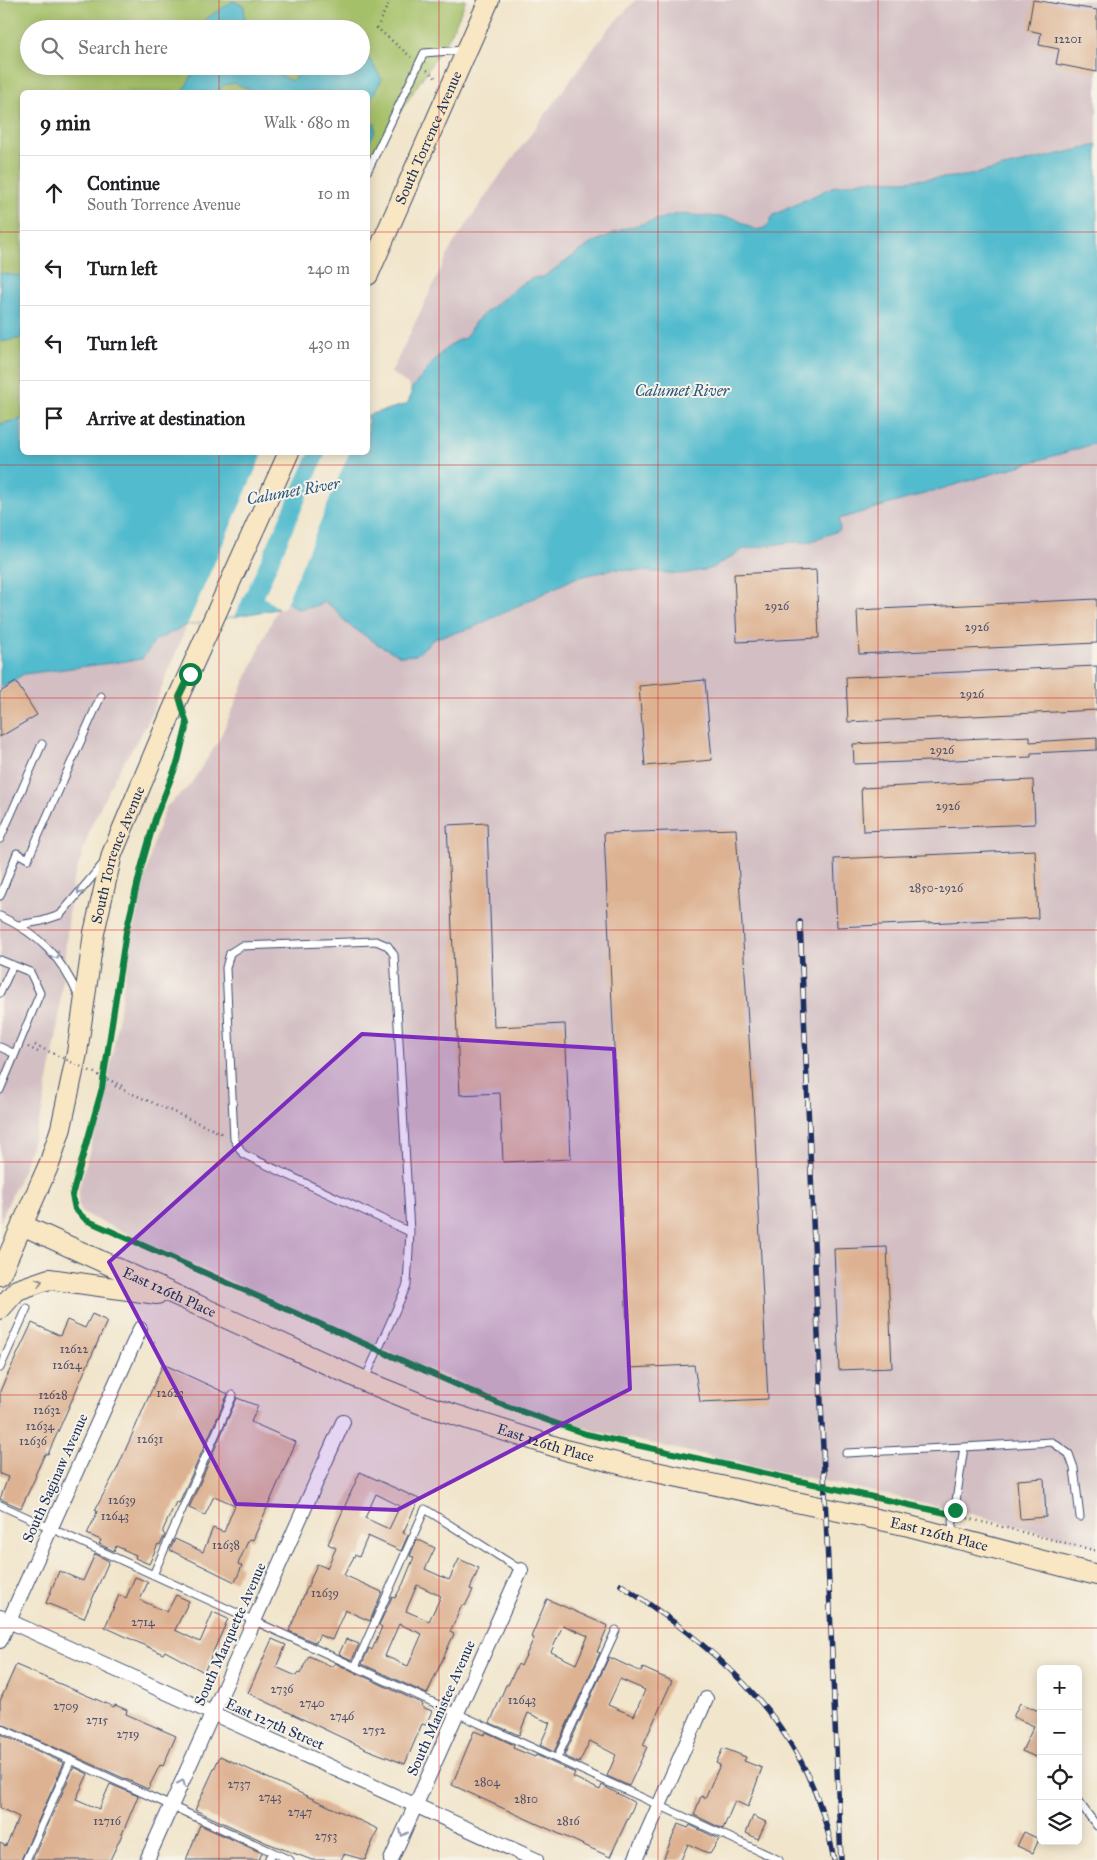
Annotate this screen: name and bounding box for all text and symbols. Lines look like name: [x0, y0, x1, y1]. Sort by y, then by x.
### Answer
search box: [20, 20, 370, 75]
house number: 12201: [1054, 32, 1082, 46]
icon: search: [38, 34, 66, 62]
text: Search here: [78, 36, 168, 59]
street label: South Torrence Avenue: [391, 68, 466, 207]
text: 9 min: [40, 110, 91, 136]
text: Walk · 680 m: [264, 113, 350, 132]
text: Continue: [87, 172, 160, 195]
icon: ahead: [40, 179, 68, 207]
text: 10 m: [318, 184, 350, 203]
text: South Torrence Avenue: [87, 195, 241, 214]
icon: left: [40, 254, 68, 282]
text: Turn left: [87, 257, 157, 280]
text: 240 m: [307, 259, 350, 278]
icon: left: [40, 329, 68, 357]
text: Turn left: [87, 332, 157, 355]
text: 430 m: [308, 334, 350, 353]
water label: Calumet River: [635, 381, 731, 400]
icon: arrive: [40, 404, 68, 432]
text: Arrive at destination: [87, 407, 245, 430]
water label: Calumet River: [245, 473, 342, 509]
house number: 2926: [765, 599, 790, 613]
house number: 2926: [965, 620, 990, 634]
route start: [179, 663, 202, 686]
house number: 2926: [960, 687, 985, 701]
house number: 2926: [930, 743, 955, 757]
street label: South Torrence Avenue: [87, 783, 149, 926]
house number: 2926: [936, 799, 961, 813]
house number: 2850-2926: [909, 881, 964, 895]
one-way arrow: [76, 885, 85, 894]
one-way arrow: [49, 951, 59, 960]
street label: East 126th Place: [120, 1263, 219, 1321]
one-way arrow: [34, 1278, 43, 1288]
house number: 12622: [60, 1342, 88, 1356]
house number: 12624: [52, 1358, 82, 1372]
house number: 12623: [156, 1386, 184, 1400]
house number: 12628: [38, 1388, 68, 1402]
house number: 12632: [33, 1403, 61, 1417]
street label: South Saginaw Avenue: [18, 1411, 92, 1545]
house number: 12634: [26, 1419, 54, 1433]
street label: East 126th Place: [495, 1420, 596, 1466]
house number: 12631: [137, 1432, 163, 1446]
house number: 12636: [19, 1434, 48, 1448]
house number: 12639: [108, 1493, 136, 1507]
route end: [944, 1499, 967, 1522]
house number: 12643: [101, 1509, 129, 1523]
street label: East 126th Place: [888, 1513, 990, 1555]
house number: 12638: [212, 1538, 240, 1552]
street label: South Marquette Avenue: [190, 1559, 271, 1709]
house number: 12639: [311, 1586, 339, 1600]
house number: 2714: [131, 1615, 155, 1629]
street label: South Manistee Avenue: [403, 1637, 479, 1779]
map controls: [1037, 1665, 1082, 1845]
button: +: [1037, 1665, 1082, 1710]
house number: 2736: [271, 1682, 294, 1696]
house number: 12643: [508, 1693, 536, 1707]
street label: East 127th Street: [223, 1694, 328, 1754]
house number: 2740: [299, 1696, 325, 1710]
house number: 2709: [53, 1699, 79, 1713]
house number: 2746: [330, 1709, 355, 1723]
button: −: [1037, 1710, 1082, 1755]
house number: 2715: [86, 1713, 109, 1727]
house number: 2752: [362, 1723, 386, 1737]
house number: 2719: [116, 1727, 140, 1741]
button: locate: [1037, 1755, 1082, 1800]
house number: 2804: [474, 1775, 500, 1789]
house number: 2737: [227, 1777, 251, 1791]
one-way arrow: [175, 1779, 186, 1788]
house number: 2743: [258, 1790, 282, 1804]
house number: 2810: [514, 1792, 538, 1806]
button: layers: [1037, 1800, 1082, 1845]
house number: 2747: [288, 1805, 312, 1819]
house number: 12716: [93, 1814, 122, 1828]
house number: 2816: [556, 1814, 580, 1828]
one-way arrow: [399, 1828, 410, 1837]
house number: 2753: [315, 1829, 337, 1843]

